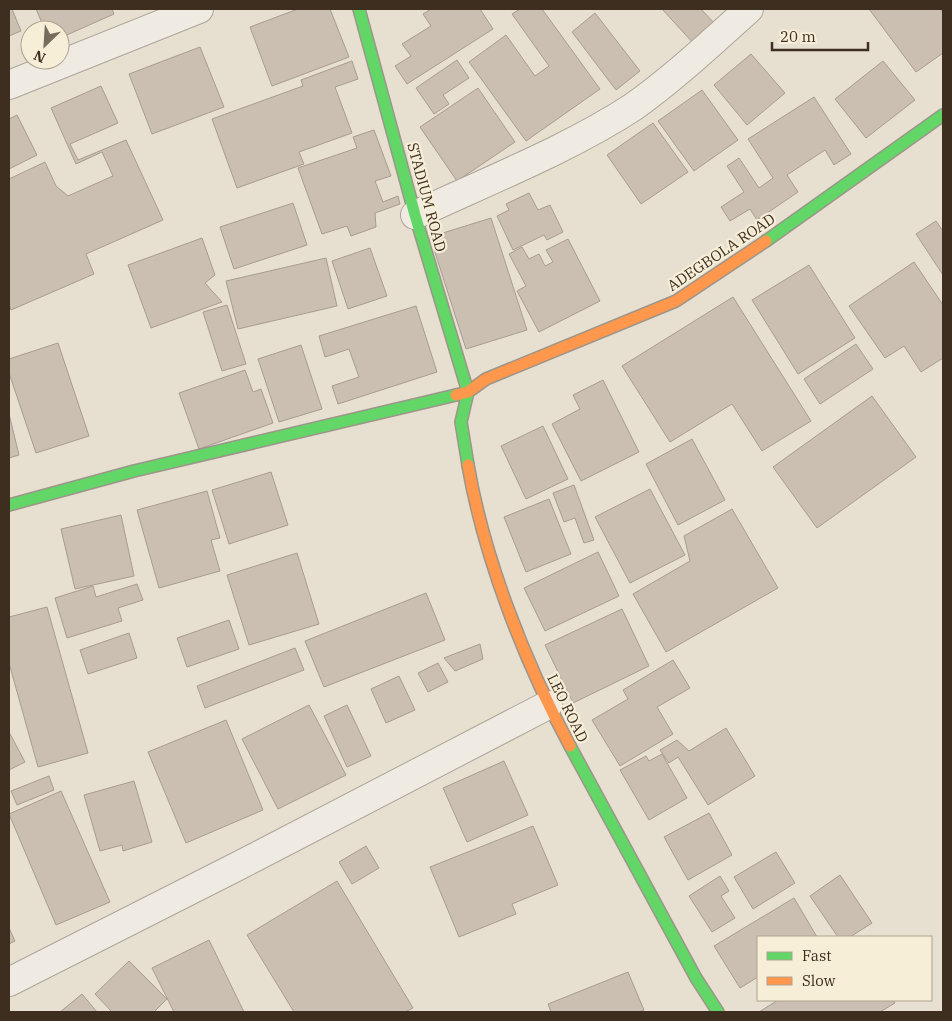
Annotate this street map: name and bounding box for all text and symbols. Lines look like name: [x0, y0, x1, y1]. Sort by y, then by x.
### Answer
north arrow: [20, 20, 70, 70]
scale bar: [772, 20, 868, 52]
text: 20 m: [780, 27, 816, 46]
text: N: [31, 46, 48, 67]
street label: STADIUM ROAD: [403, 140, 451, 254]
street label: ADEGBOLA ROAD: [663, 209, 779, 295]
street label: LEO ROAD: [543, 671, 593, 745]
legend: [757, 936, 932, 1001]
text: Fast: [802, 946, 832, 965]
text: Slow: [802, 971, 836, 990]

